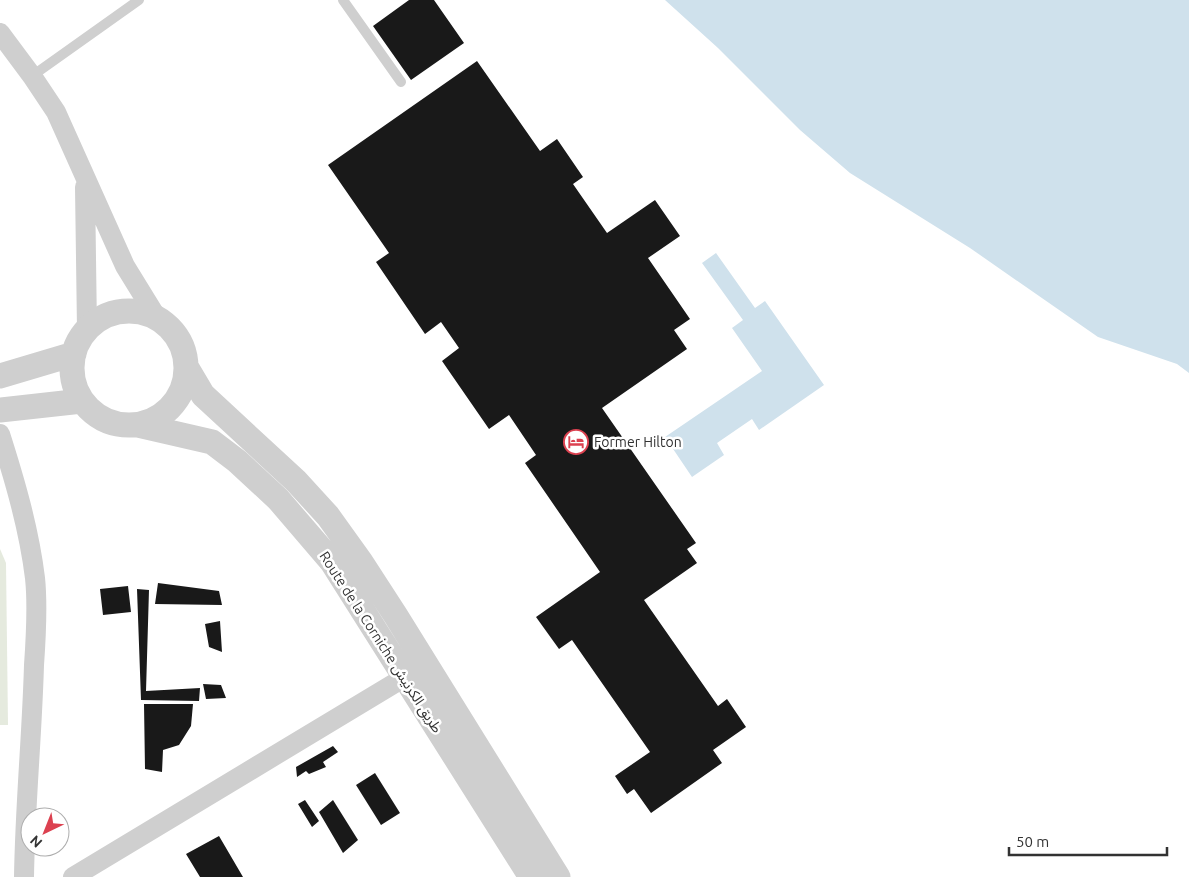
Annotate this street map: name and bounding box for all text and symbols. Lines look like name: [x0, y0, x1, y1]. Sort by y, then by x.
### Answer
hotel icon: Former Hilton: [563, 429, 589, 455]
place label: Former Hilton: [594, 434, 682, 450]
street label: Route de la Corniche طريق الكرنيش: [315, 548, 446, 737]
north arrow: [20, 807, 70, 857]
scale bar: [1009, 824, 1166, 856]
text: N: [27, 832, 45, 851]
text: 50 m: [1016, 833, 1049, 850]

